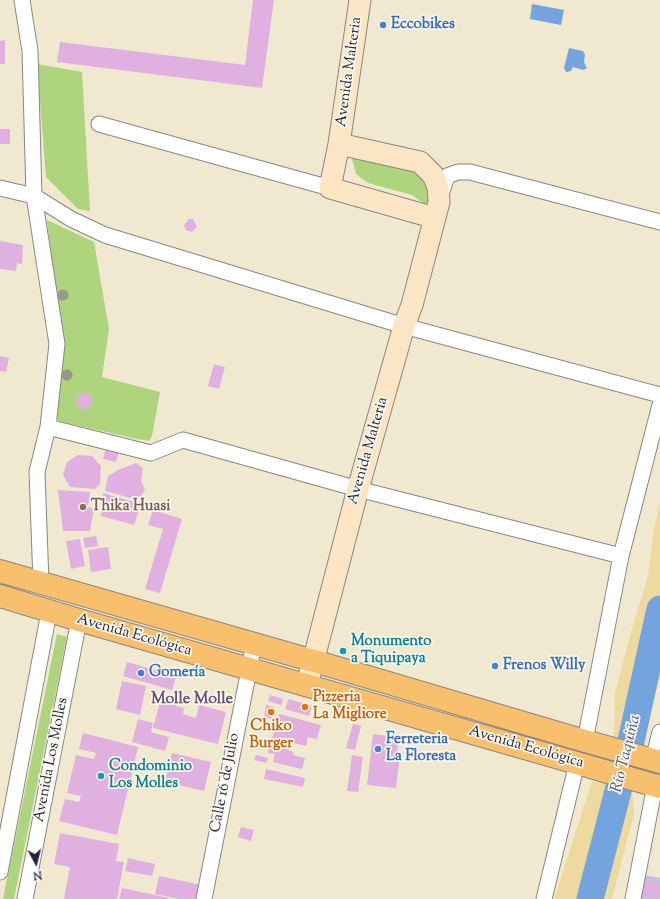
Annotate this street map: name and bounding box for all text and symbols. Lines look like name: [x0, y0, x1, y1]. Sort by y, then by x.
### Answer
street label: Avenida Malteria: [333, 16, 367, 128]
place label: Eccobikes: [391, 16, 455, 34]
marker: Eccobikes: [378, 20, 388, 30]
street label: Avenida Malteria: [345, 395, 393, 507]
place label: Thika Huasi: [91, 498, 170, 516]
marker: Thika Huasi: [78, 502, 88, 512]
street label: Avenida Ecológica: [74, 611, 194, 661]
place label: Monumento a Tiquipaya: [351, 633, 431, 668]
marker: Monumento a Tiquipaya: [338, 646, 348, 656]
place label: Frenos Willy: [503, 657, 585, 675]
marker: Frenos Willy: [490, 661, 500, 671]
place label: Gomería: [149, 664, 206, 682]
marker: Gomería: [136, 668, 146, 678]
place label: Pizzeria La Migliore: [313, 689, 387, 724]
district label: Molle Molle: [151, 690, 233, 710]
street label: Avenida Los Molles: [31, 696, 73, 824]
marker: Pizzeria La Migliore: [300, 702, 310, 712]
marker: Chiko Burger: [266, 707, 276, 717]
water label: Río Taquiña: [608, 713, 646, 795]
place label: Chiko Burger: [249, 718, 293, 753]
street label: Avenida Ecológica: [466, 723, 586, 773]
place label: Ferreteria La Floresta: [386, 731, 456, 766]
street label: Calle 16 de Julio: [208, 732, 244, 834]
marker: Ferreteria La Floresta: [373, 744, 383, 754]
place label: Condominio Los Molles: [109, 758, 192, 793]
marker: Condominio Los Molles: [96, 771, 106, 781]
north arrow: [16, 843, 56, 883]
text: N: [32, 866, 43, 883]

